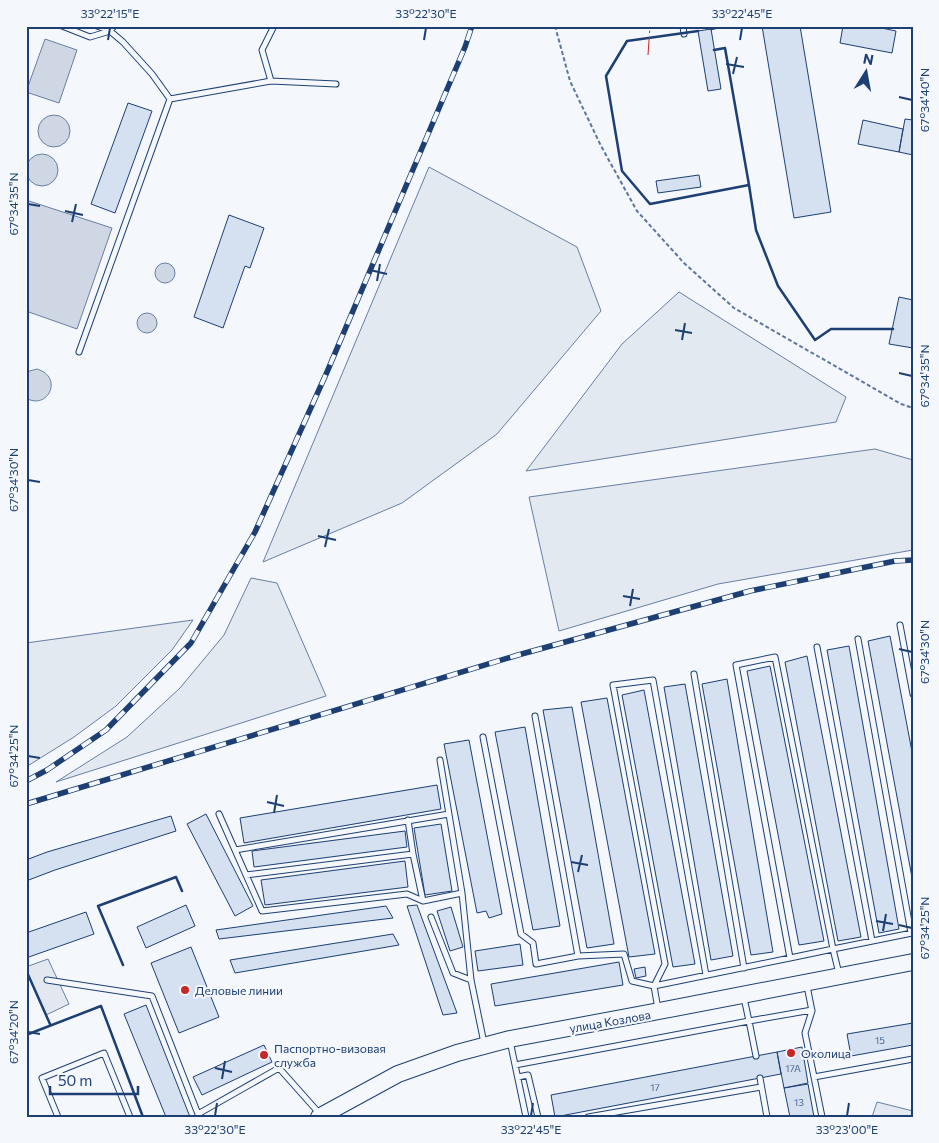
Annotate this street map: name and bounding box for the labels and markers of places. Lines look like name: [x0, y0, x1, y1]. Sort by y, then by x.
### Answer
place label: Деловые линии: [195, 983, 283, 997]
marker: Деловые линии: [179, 984, 191, 996]
place label: Паспортно-визовая служба: [274, 1041, 386, 1069]
place label: Околица: [801, 1046, 851, 1060]
marker: Околица: [785, 1047, 797, 1059]
marker: Паспортно-визовая служба: [258, 1049, 270, 1061]

